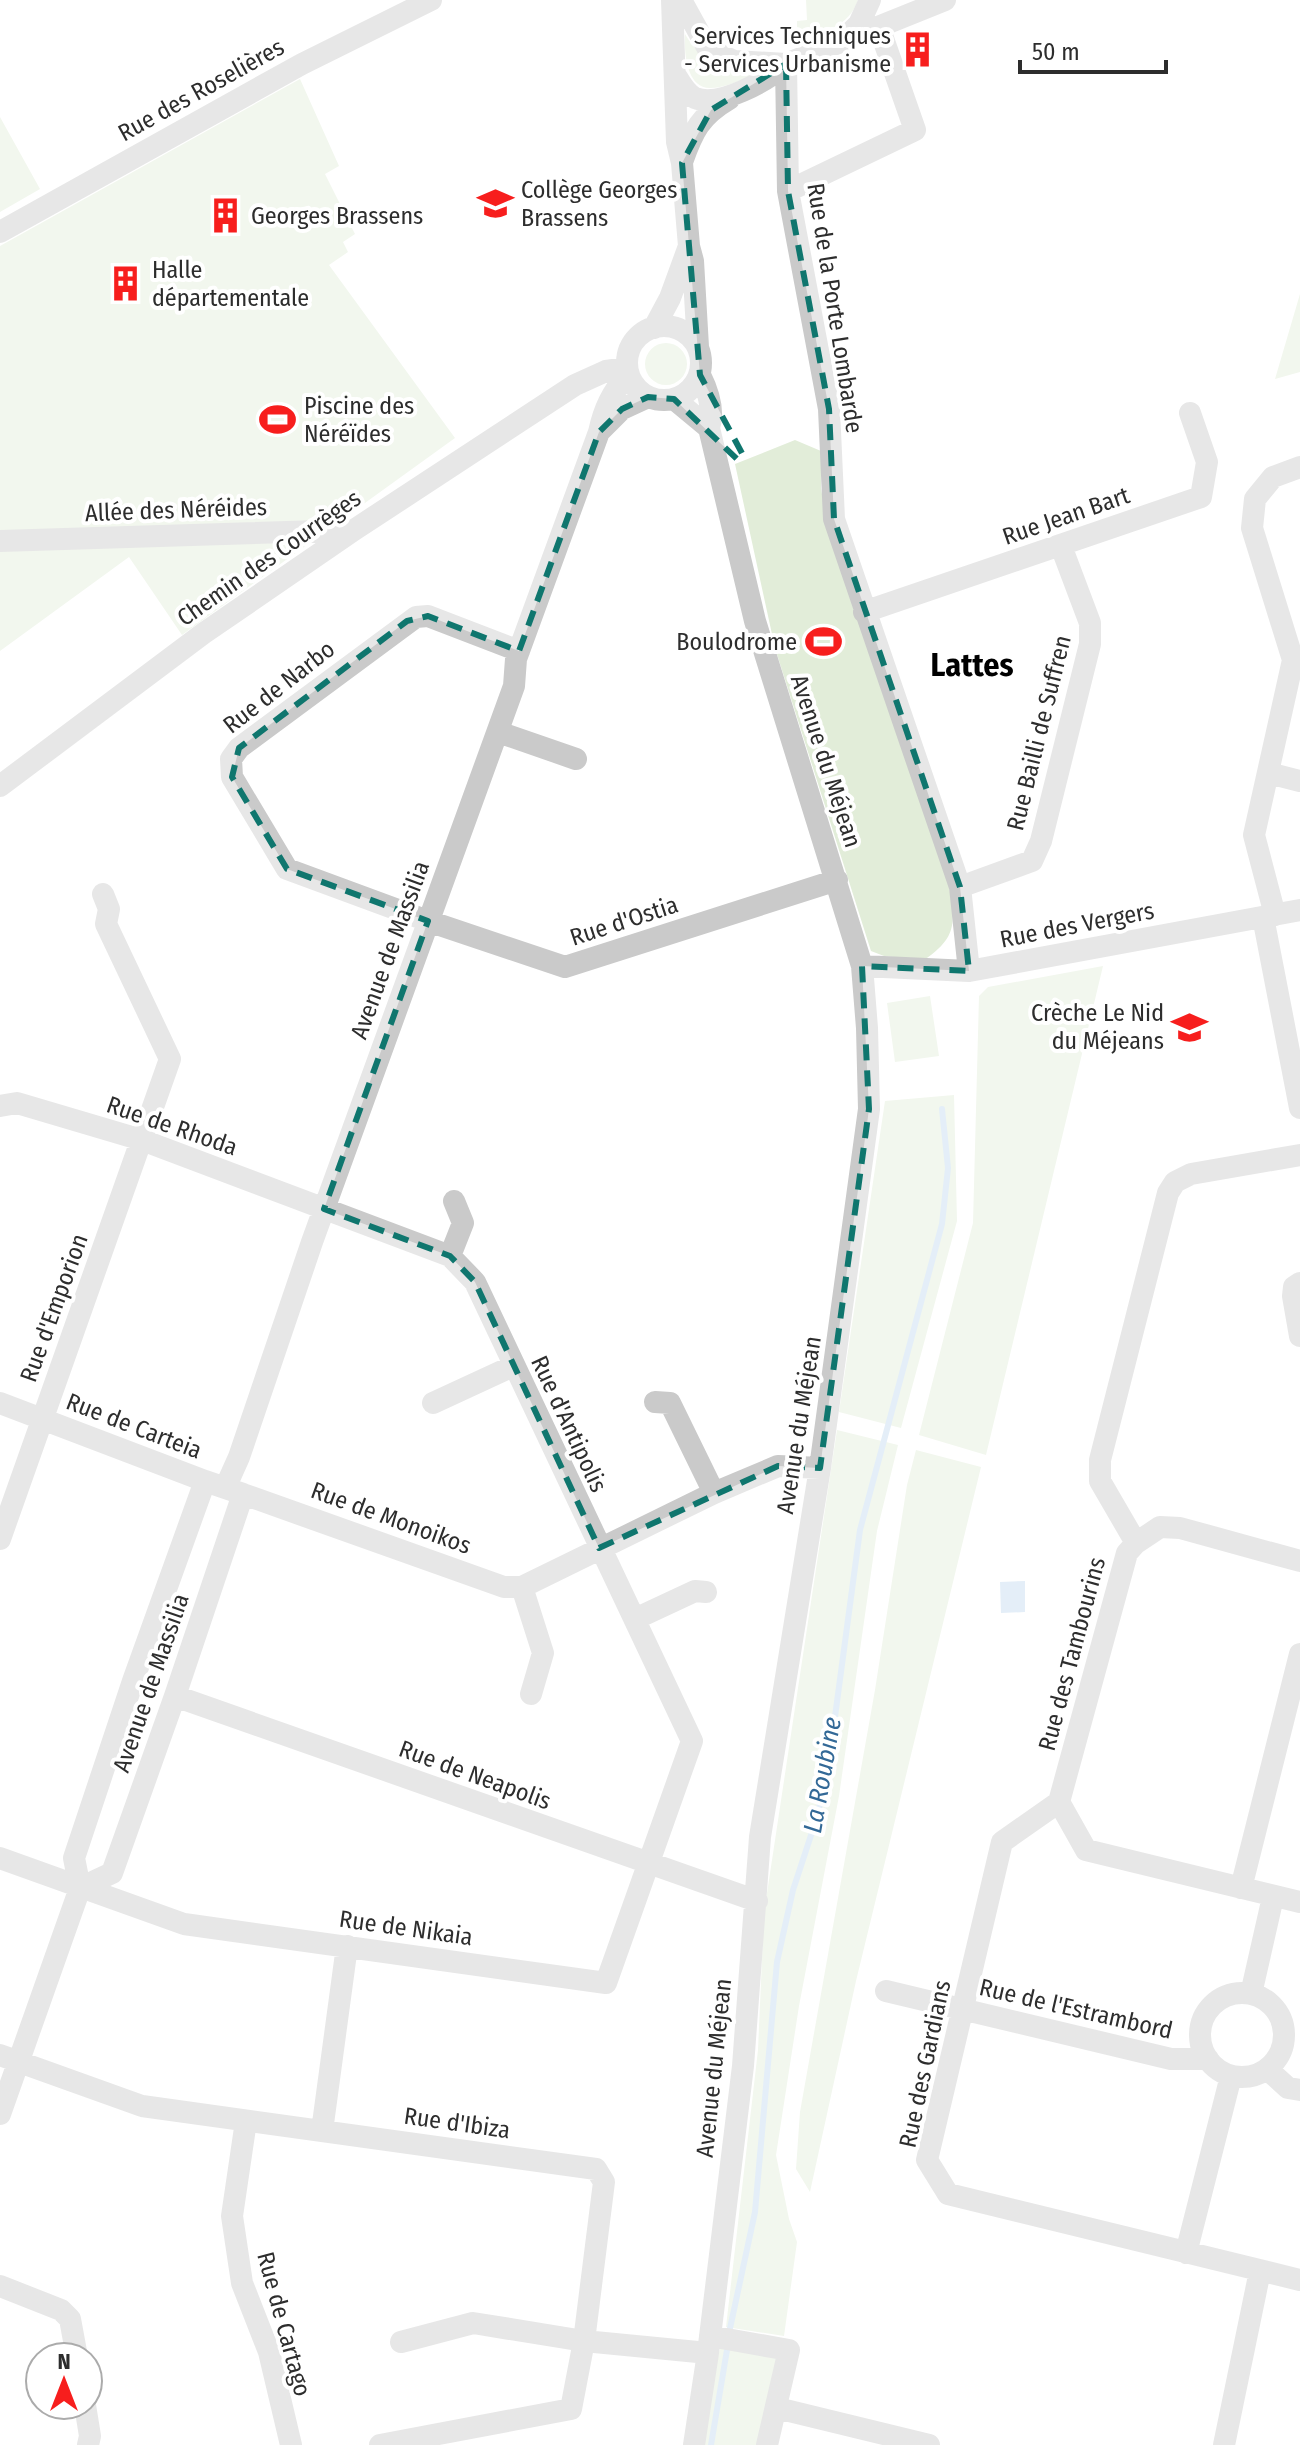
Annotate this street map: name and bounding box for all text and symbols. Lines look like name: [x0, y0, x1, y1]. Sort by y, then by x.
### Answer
place label: Services Techniques - Services Urbanisme: [684, 22, 891, 78]
scale bar: [1020, 24, 1166, 74]
building icon: Services Techniques - Services Urbanisme: [898, 31, 936, 69]
street label: Rue des Roselières: [113, 33, 289, 147]
text: 50 m: [1032, 38, 1080, 66]
place label: Collège Georges Brassens: [521, 176, 677, 232]
street label: Rue de la Porte Lombarde: [801, 181, 869, 435]
school or university icon: Collège Georges Brassens: [476, 185, 514, 223]
building icon: Georges Brassens: [206, 197, 244, 235]
place label: Georges Brassens: [251, 202, 423, 230]
place label: Halle départementale: [152, 256, 309, 312]
building icon: Halle départementale: [107, 265, 145, 303]
place label: Piscine des Néréïdes: [304, 392, 414, 448]
sports icon: Piscine des Néréïdes: [259, 401, 297, 439]
street label: Rue Jean Bart: [999, 481, 1133, 551]
street label: Chemin des Courrèges: [172, 484, 366, 632]
street label: Allée des Néréides: [84, 493, 268, 527]
sports icon: Boulodrome: [804, 623, 842, 661]
place label: Boulodrome: [676, 628, 797, 656]
street label: Rue Bailli de Suffren: [1001, 633, 1077, 833]
street label: Rue de Narbo: [218, 635, 340, 739]
district label: Lattes: [931, 646, 1013, 684]
street label: Avenue du Méjean: [785, 671, 867, 851]
street label: Avenue de Massilia: [345, 857, 435, 1043]
street label: Rue d'Ostia: [566, 890, 682, 952]
street label: Rue des Vergers: [998, 896, 1156, 954]
place label: Crèche Le Nid du Méjeans: [1031, 999, 1164, 1055]
school or university icon: Crèche Le Nid du Méjeans: [1171, 1008, 1209, 1046]
street label: Rue de Rhoda: [103, 1091, 241, 1161]
street label: Rue d'Emporion: [14, 1230, 94, 1386]
street label: Avenue du Méjean: [771, 1334, 827, 1516]
street label: Rue d'Antipolis: [525, 1351, 613, 1497]
street label: Rue de Carteia: [62, 1387, 206, 1465]
street label: Rue de Monoikos: [307, 1476, 475, 1560]
street label: Rue des Tambourins: [1033, 1554, 1111, 1754]
street label: Avenue de Massilia: [107, 1590, 195, 1776]
water label: La Roubine: [797, 1715, 848, 1836]
street label: Rue de Neapolis: [395, 1735, 555, 1815]
street label: Rue de Nikaia: [337, 1905, 475, 1951]
street label: Rue de l'Estrambord: [977, 1973, 1175, 2045]
street label: Avenue du Méjean: [691, 1977, 737, 2159]
street label: Rue des Gardians: [894, 1978, 956, 2150]
street label: Rue d'Ibiza: [402, 2102, 512, 2144]
street label: Rue de Cartago: [251, 2249, 317, 2399]
north arrow: [24, 2341, 104, 2421]
text: N: [57, 2348, 71, 2375]

